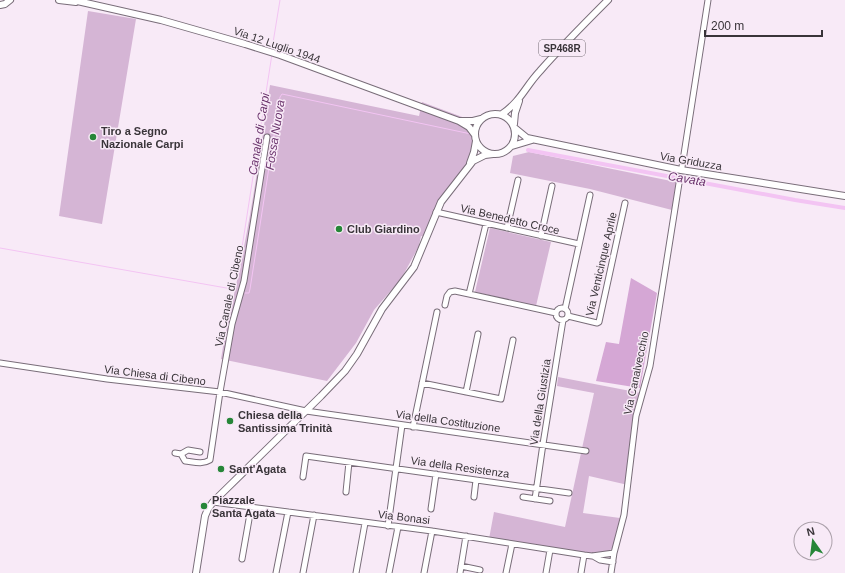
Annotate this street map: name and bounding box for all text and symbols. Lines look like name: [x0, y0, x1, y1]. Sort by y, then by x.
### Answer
scale bar: [705, 12, 822, 38]
text: 200 m: [711, 19, 744, 33]
street label: Via 12 Luglio 1944: [232, 25, 322, 65]
road number: SP468R: [539, 40, 585, 56]
water label: Canale di Carpi: [246, 92, 272, 176]
water label: Fossa Nuova: [263, 99, 287, 171]
place label: Tiro a Segno Nazionale Carpi: [101, 125, 184, 150]
marker: Tiro a Segno Nazionale Carpi: [88, 132, 98, 142]
street label: Via Griduzza: [659, 150, 724, 173]
water label: Cavata: [667, 169, 707, 189]
street label: Via Benedetto Croce: [459, 202, 561, 236]
street label: Via Venticinque Aprile: [583, 211, 619, 317]
place label: Club Giardino: [347, 223, 420, 235]
marker: Club Giardino: [334, 224, 344, 234]
street label: Via Canale di Cibeno: [212, 244, 246, 348]
street label: Via Canalvecchio: [621, 330, 651, 416]
street label: Via della Giustizia: [527, 357, 553, 446]
street label: Via Chiesa di Cibeno: [103, 363, 207, 387]
street label: Via della Costituzione: [395, 408, 501, 434]
place label: Chiesa della Santissima Trinità: [238, 409, 333, 434]
marker: Chiesa della Santissima Trinità: [225, 416, 235, 426]
street label: Via della Resistenza: [410, 454, 511, 480]
place label: Sant'Agata: [229, 463, 287, 475]
marker: Sant'Agata: [216, 464, 226, 474]
place label: Piazzale Santa Agata: [212, 494, 276, 519]
marker: Piazzale Santa Agata: [199, 501, 209, 511]
street label: Via Bonasi: [377, 508, 431, 526]
north arrow: [793, 521, 833, 561]
text: N: [805, 525, 816, 538]

